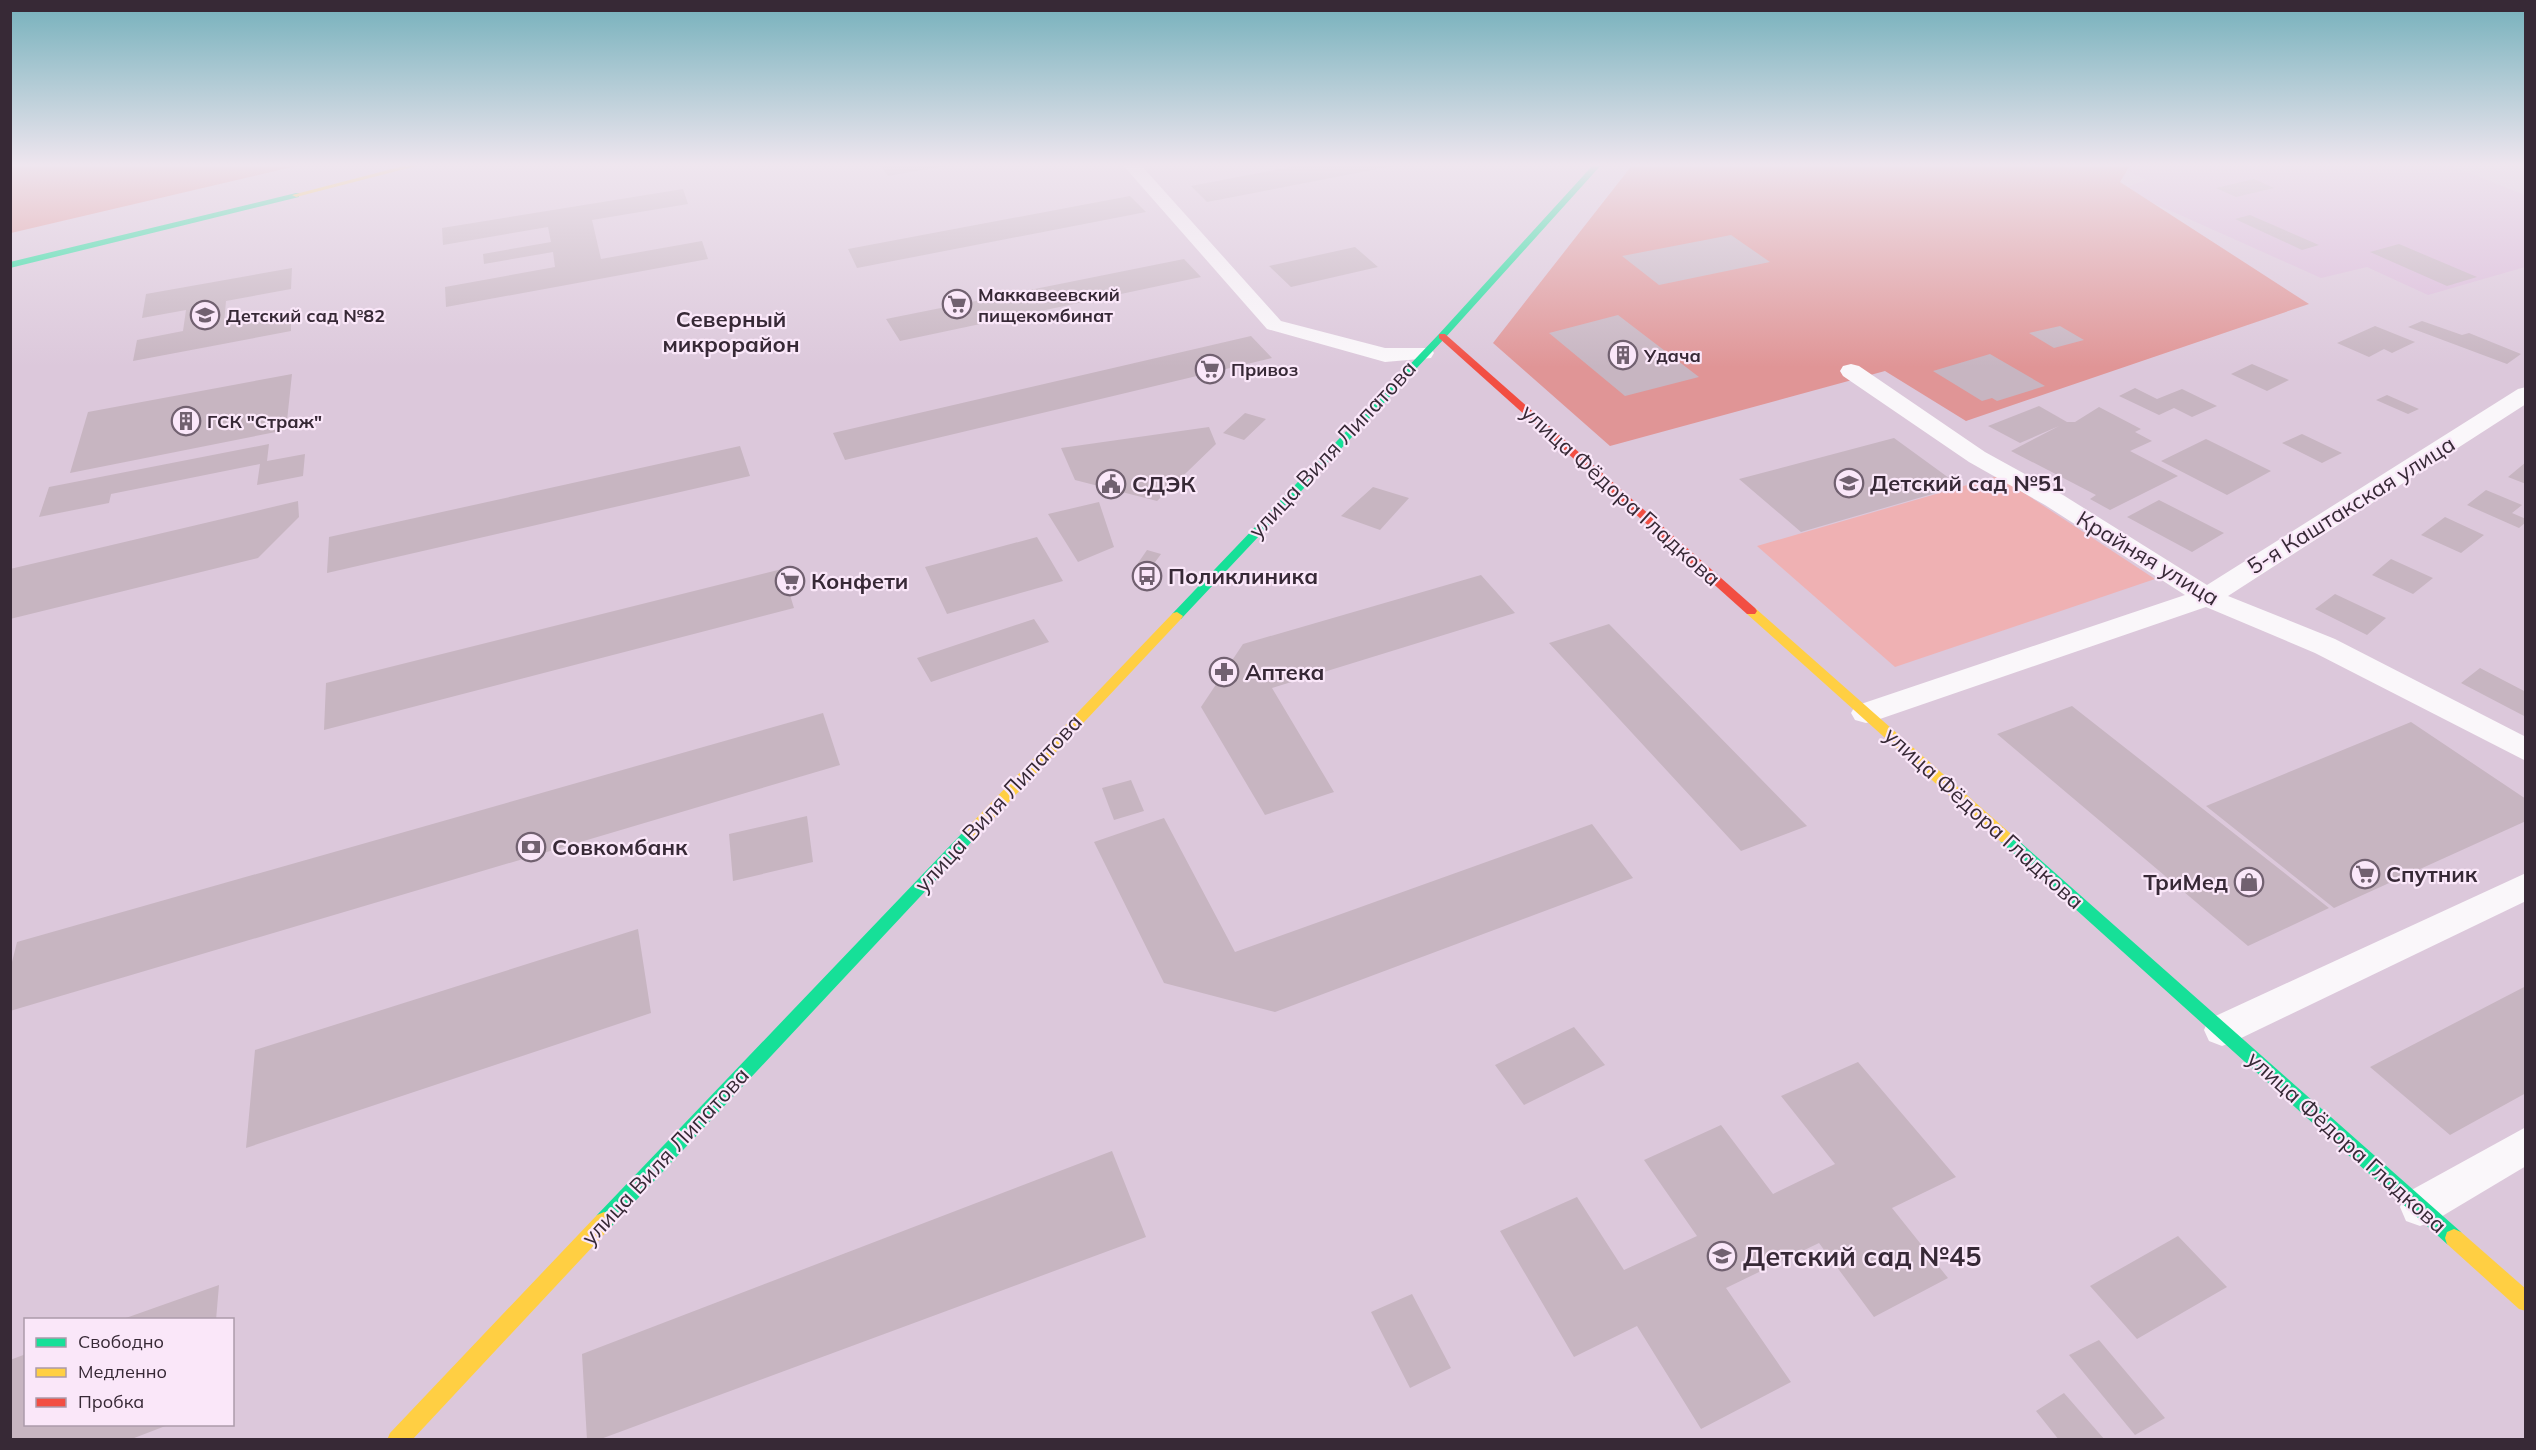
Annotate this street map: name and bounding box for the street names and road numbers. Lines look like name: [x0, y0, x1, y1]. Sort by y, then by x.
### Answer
street label: улица Виля Липатова: [1242, 354, 1422, 544]
street label: улица Фёдора Гладкова: [1515, 398, 1727, 592]
street label: 5-я Каштакская улица: [2242, 430, 2460, 580]
street label: Крайняя улица: [2072, 504, 2224, 612]
street label: улица Виля Липатова: [908, 708, 1088, 898]
street label: улица Фёдора Гладкова: [1878, 721, 2090, 915]
street label: улица Фёдора Гладкова: [2241, 1045, 2453, 1239]
street label: улица Виля Липатова: [575, 1061, 755, 1251]

